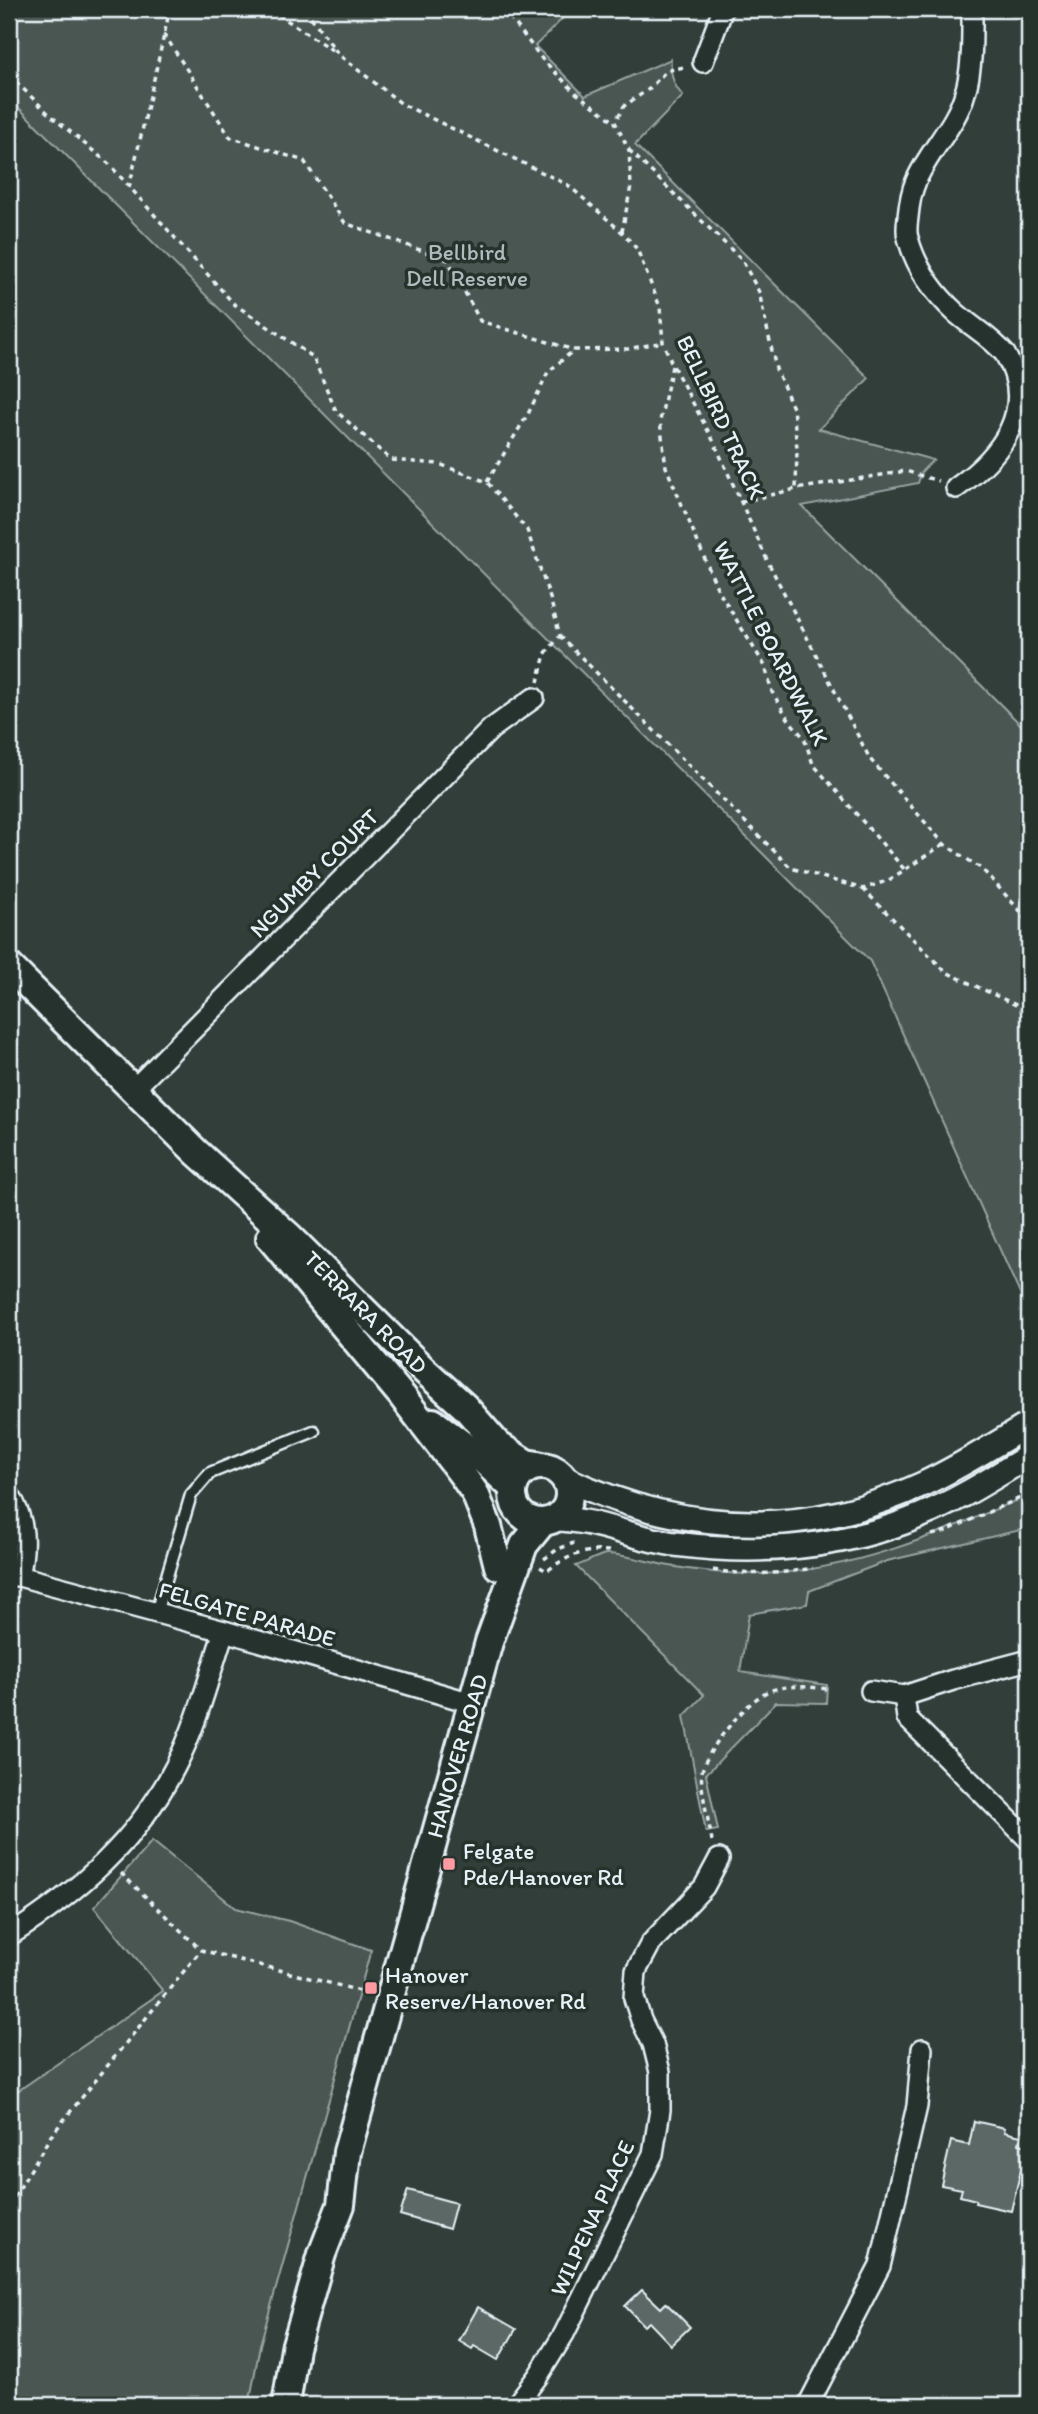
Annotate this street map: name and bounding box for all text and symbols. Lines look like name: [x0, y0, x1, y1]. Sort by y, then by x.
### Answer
park label: Bellbird Dell Reserve: [406, 238, 528, 292]
street label: BELLBIRD TRACK: [671, 331, 771, 504]
street label: WATTLE BOARDWALK: [707, 536, 835, 750]
street label: NGUMBY COURT: [244, 803, 384, 943]
street label: TERRARA ROAD: [298, 1244, 434, 1380]
street label: FELGATE PARADE: [156, 1575, 339, 1653]
street label: HANOVER ROAD: [420, 1671, 494, 1841]
place label: Felgate Pde/Hanover Rd: [463, 1837, 624, 1891]
marker: Felgate Pde/Hanover Rd: [441, 1856, 457, 1872]
place label: Hanover Reserve/Hanover Rd: [385, 1961, 586, 2015]
marker: Hanover Reserve/Hanover Rd: [363, 1980, 379, 1996]
street label: WILPENA PLACE: [544, 2136, 640, 2300]

